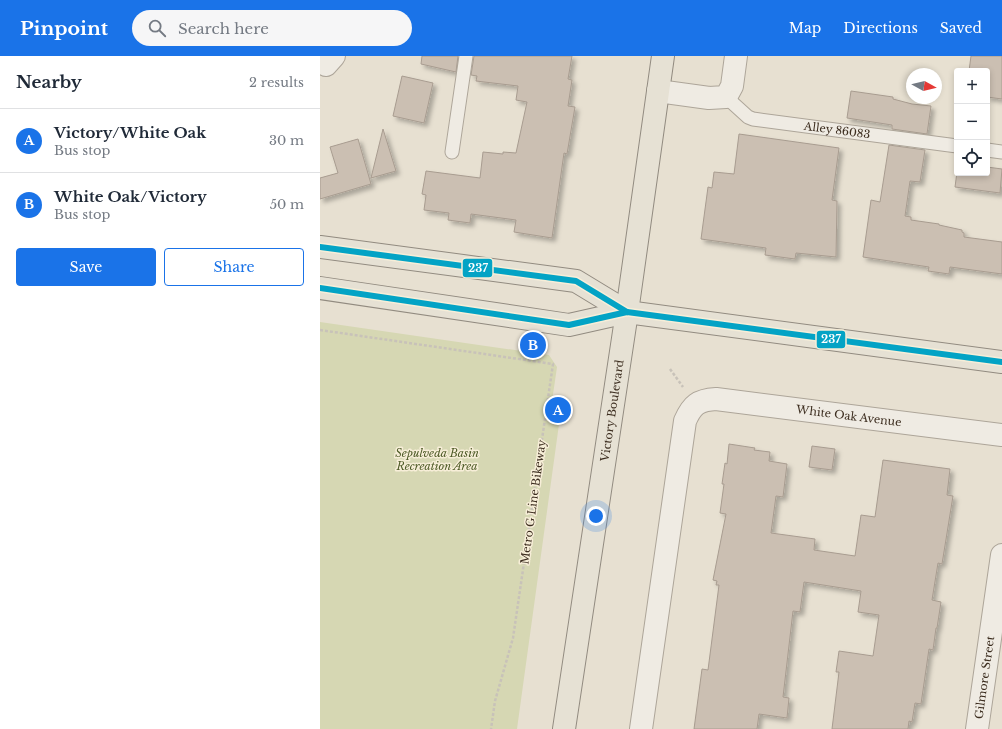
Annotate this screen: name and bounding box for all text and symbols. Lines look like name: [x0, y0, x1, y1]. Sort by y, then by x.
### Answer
search box: [132, 10, 412, 46]
text: Pinpoint: [20, 17, 108, 40]
icon: search: [146, 17, 168, 39]
text: Search here: [178, 19, 269, 38]
text: Map: [789, 19, 821, 37]
text: Directions: [843, 19, 918, 37]
text: Saved: [940, 19, 982, 37]
north arrow: [906, 68, 942, 104]
map controls: [954, 68, 990, 176]
button: +: [954, 68, 990, 104]
text: Nearby: [16, 72, 82, 93]
text: 2 results: [249, 74, 304, 91]
button: −: [954, 104, 990, 140]
street label: Alley 86083: [802, 119, 871, 141]
text: Victory/White Oak: [54, 123, 206, 142]
text: A: [24, 132, 34, 149]
text: 30 m: [269, 132, 304, 149]
button: locate: [954, 140, 990, 176]
text: Bus stop: [54, 142, 110, 159]
text: White Oak/Victory: [54, 187, 207, 206]
text: B: [24, 196, 34, 213]
text: 50 m: [270, 196, 304, 213]
text: Bus stop: [54, 206, 110, 223]
button: Save: [16, 248, 156, 286]
button: Share: [164, 248, 304, 286]
line badge: 237: [462, 258, 493, 278]
text: 237: [468, 261, 488, 275]
pin: B: [520, 330, 546, 360]
line badge: 237: [816, 330, 846, 349]
text: 237: [821, 332, 841, 346]
street label: Victory Boulevard: [597, 358, 627, 463]
pin: A: [545, 395, 571, 425]
street label: White Oak Avenue: [794, 402, 902, 429]
street label: Metro G Line Bikeway: [517, 439, 549, 565]
park label: Sepulveda Basin Recreation Area: [395, 446, 479, 473]
your location: [586, 506, 606, 526]
street label: Gilmore Street: [972, 634, 997, 720]

